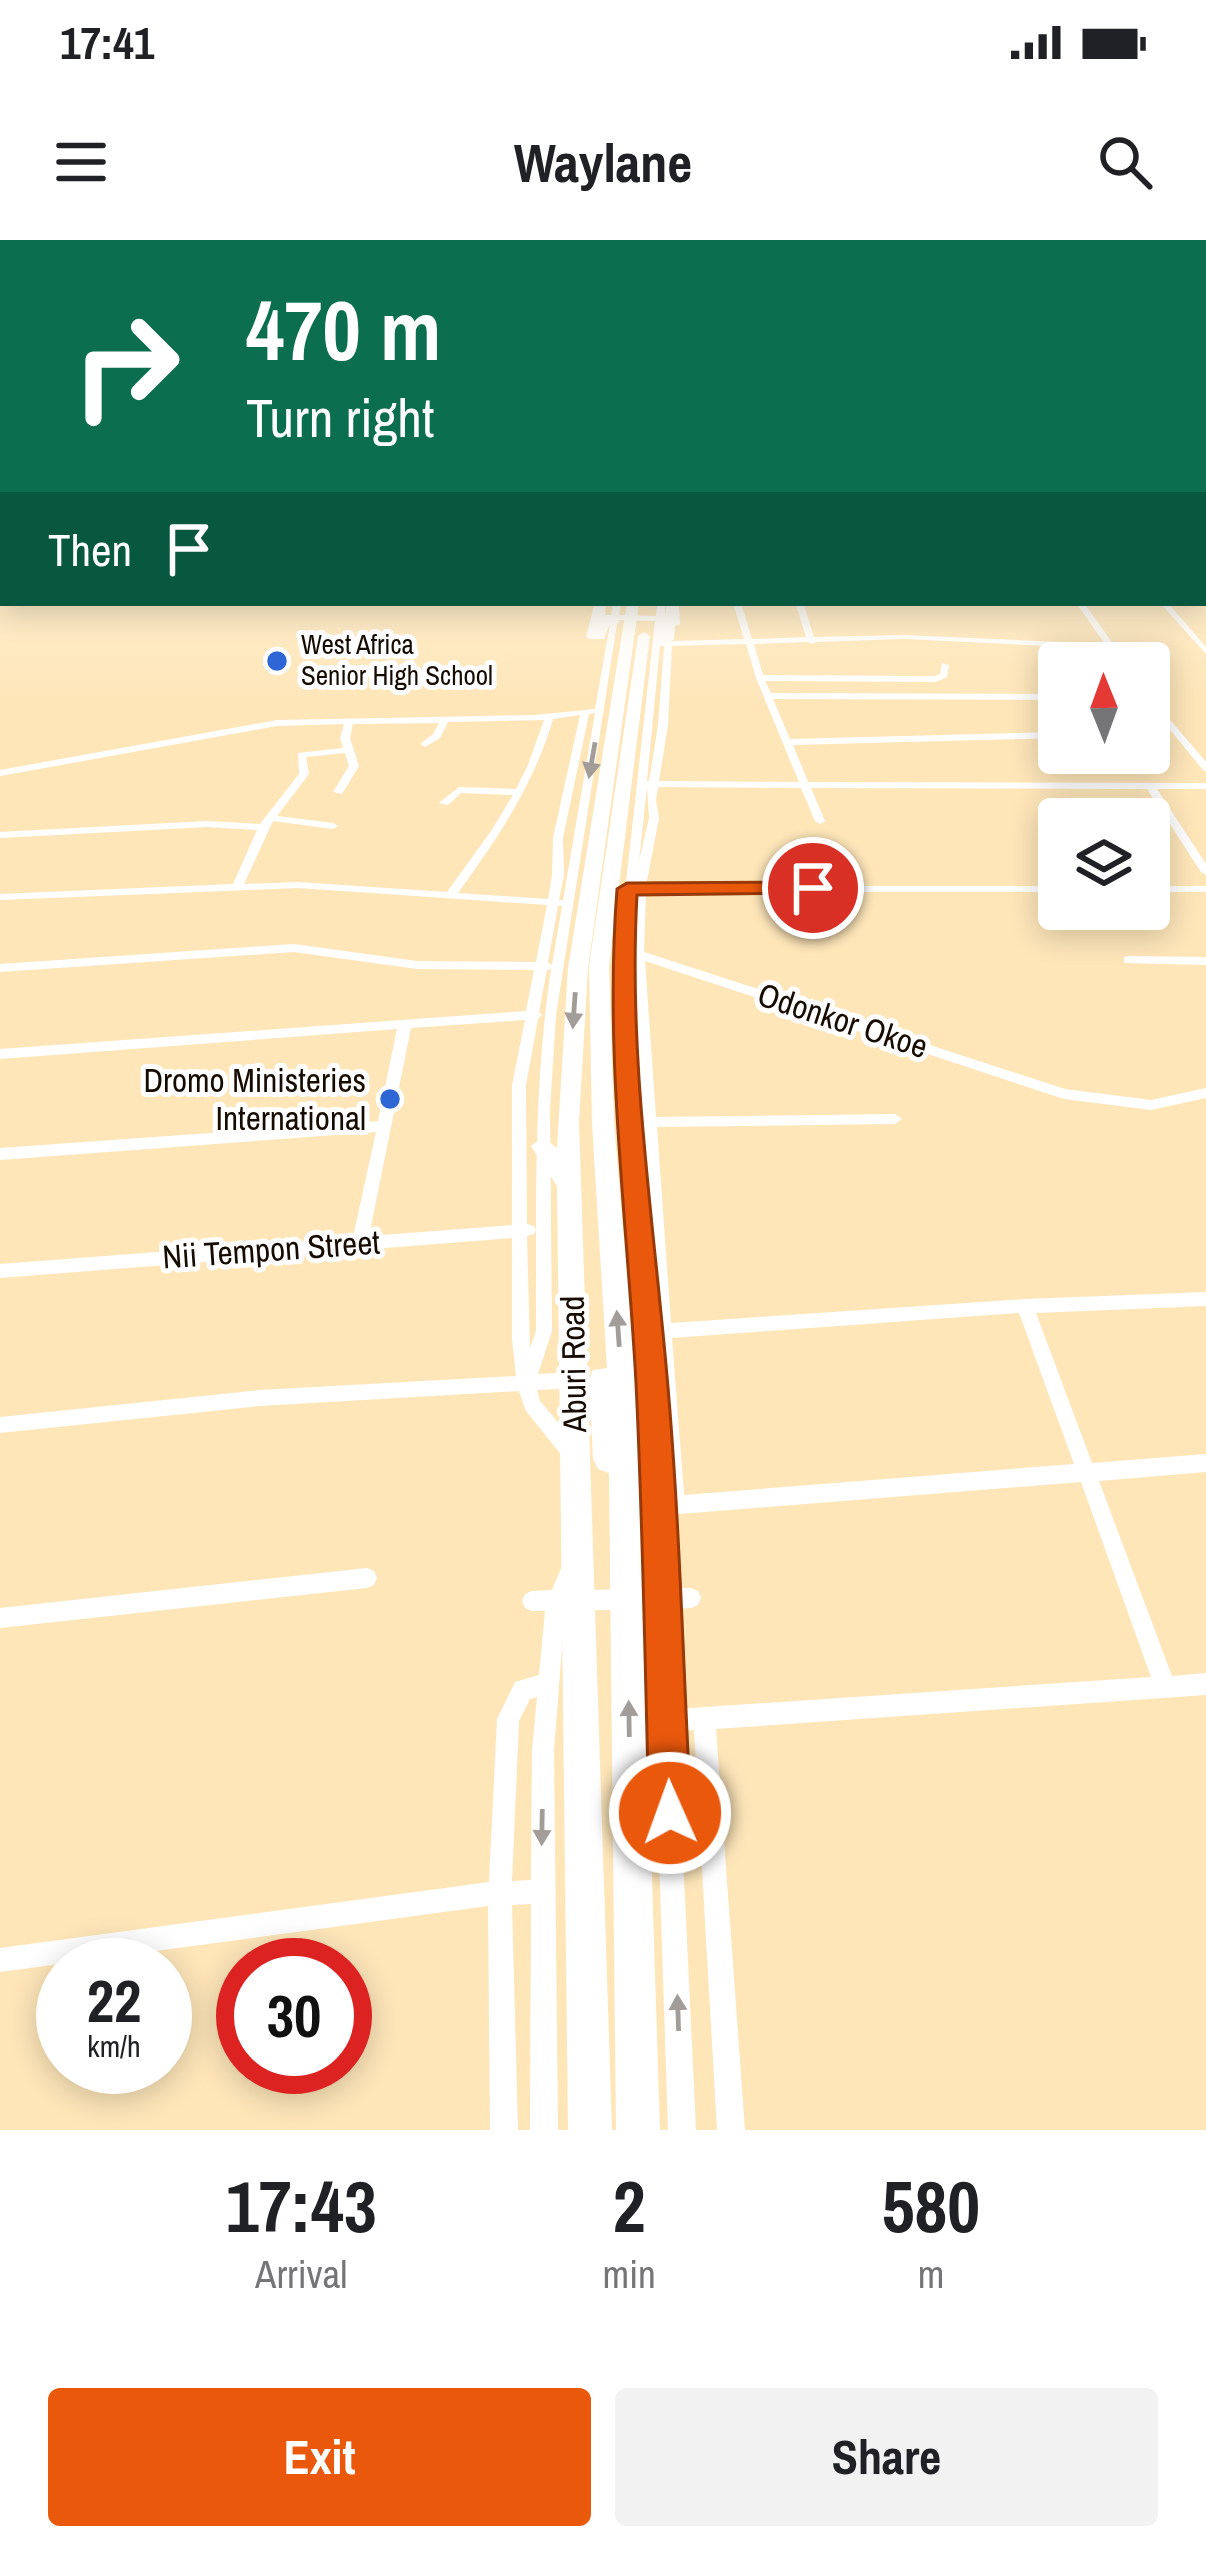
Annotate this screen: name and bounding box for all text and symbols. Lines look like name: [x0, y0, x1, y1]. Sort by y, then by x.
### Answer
text: 17:41: [60, 12, 154, 73]
text: Waylane: [514, 126, 692, 199]
icon: menu: [48, 129, 114, 195]
icon: search: [1092, 129, 1158, 195]
text: 470 m: [246, 273, 441, 386]
icon: right: [48, 288, 204, 444]
text: Turn right: [246, 381, 434, 454]
icon: arrive: [156, 516, 222, 582]
text: Then: [48, 519, 132, 580]
place label: West Africa Senior High School: [301, 626, 493, 693]
north arrow: [1038, 642, 1170, 774]
map controls: [1038, 642, 1170, 930]
marker: West Africa Senior High School: [264, 648, 290, 674]
one-way arrow: [583, 742, 602, 779]
button: layers: [1038, 798, 1170, 930]
pin: [762, 837, 864, 939]
icon: arrive: [780, 855, 846, 921]
street label: Odonkor Okoe: [753, 972, 933, 1068]
one-way arrow: [565, 992, 584, 1029]
place label: Dromo Ministeries International: [143, 1058, 366, 1140]
marker: Dromo Ministeries International: [377, 1086, 403, 1112]
street label: Nii Tempon Street: [161, 1219, 381, 1279]
street label: Aburi Road: [550, 1295, 596, 1434]
one-way arrow: [609, 1310, 628, 1347]
one-way arrow: [619, 1699, 638, 1737]
position arrow: [607, 1750, 733, 1876]
one-way arrow: [532, 1809, 552, 1847]
speed limit sign: 30: [216, 1938, 372, 2094]
text: 22: [87, 1960, 141, 2041]
one-way arrow: [668, 1993, 687, 2031]
text: km/h: [87, 2026, 141, 2066]
text: 17:43: [226, 2157, 377, 2254]
text: 2: [613, 2157, 646, 2254]
text: 580: [882, 2157, 980, 2254]
text: Arrival: [255, 2248, 347, 2300]
text: min: [603, 2248, 656, 2300]
text: m: [918, 2248, 944, 2300]
button: Exit: [48, 2388, 591, 2526]
button: Share: [615, 2388, 1158, 2526]

